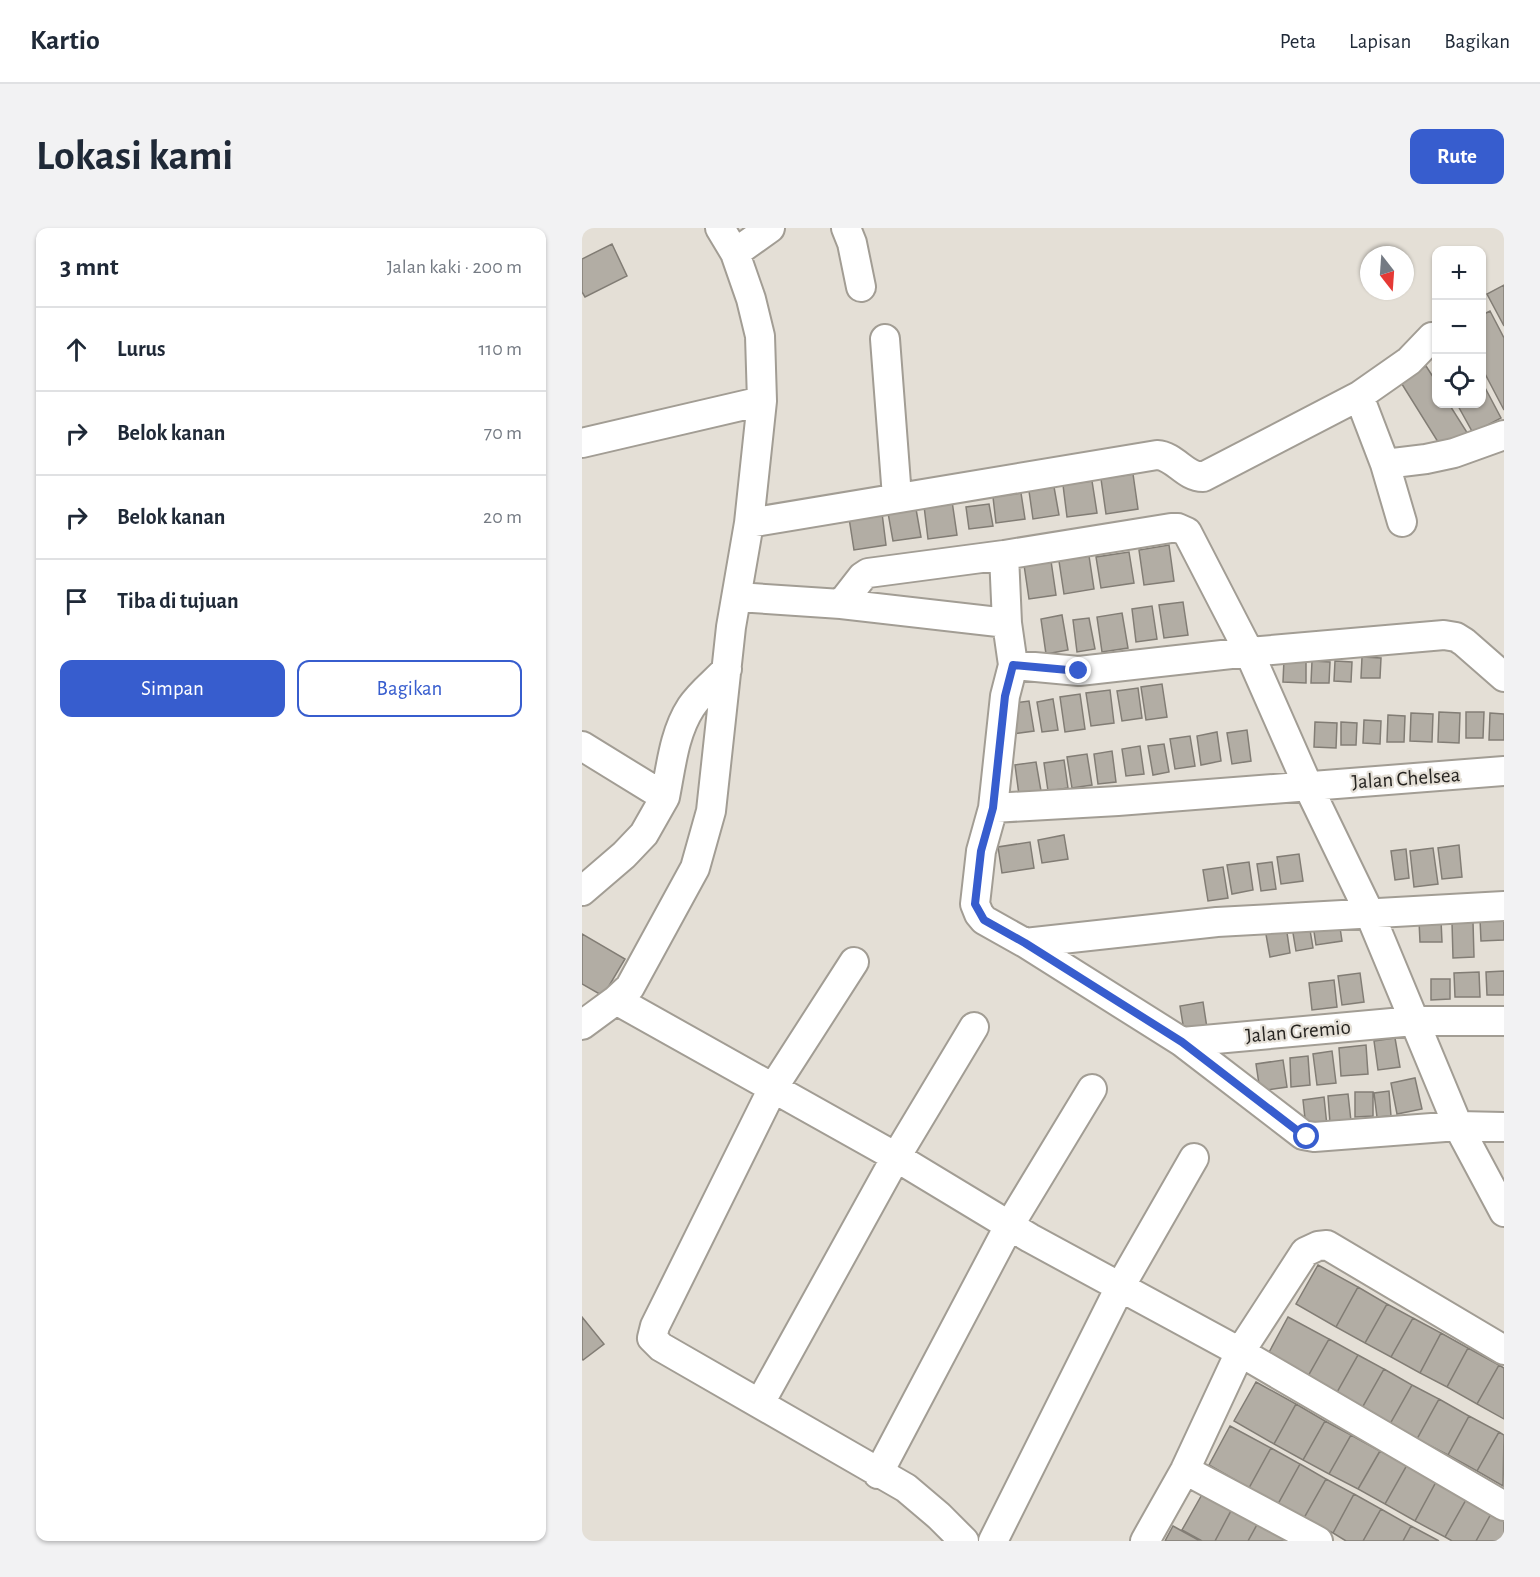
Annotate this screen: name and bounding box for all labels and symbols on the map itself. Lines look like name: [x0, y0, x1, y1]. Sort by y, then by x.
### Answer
north arrow: [1360, 246, 1414, 300]
route end: [1065, 657, 1091, 683]
street label: Jalan Chelsea: [1351, 764, 1461, 793]
street label: Jalan Gremio: [1245, 1016, 1352, 1047]
route start: [1293, 1123, 1319, 1149]

